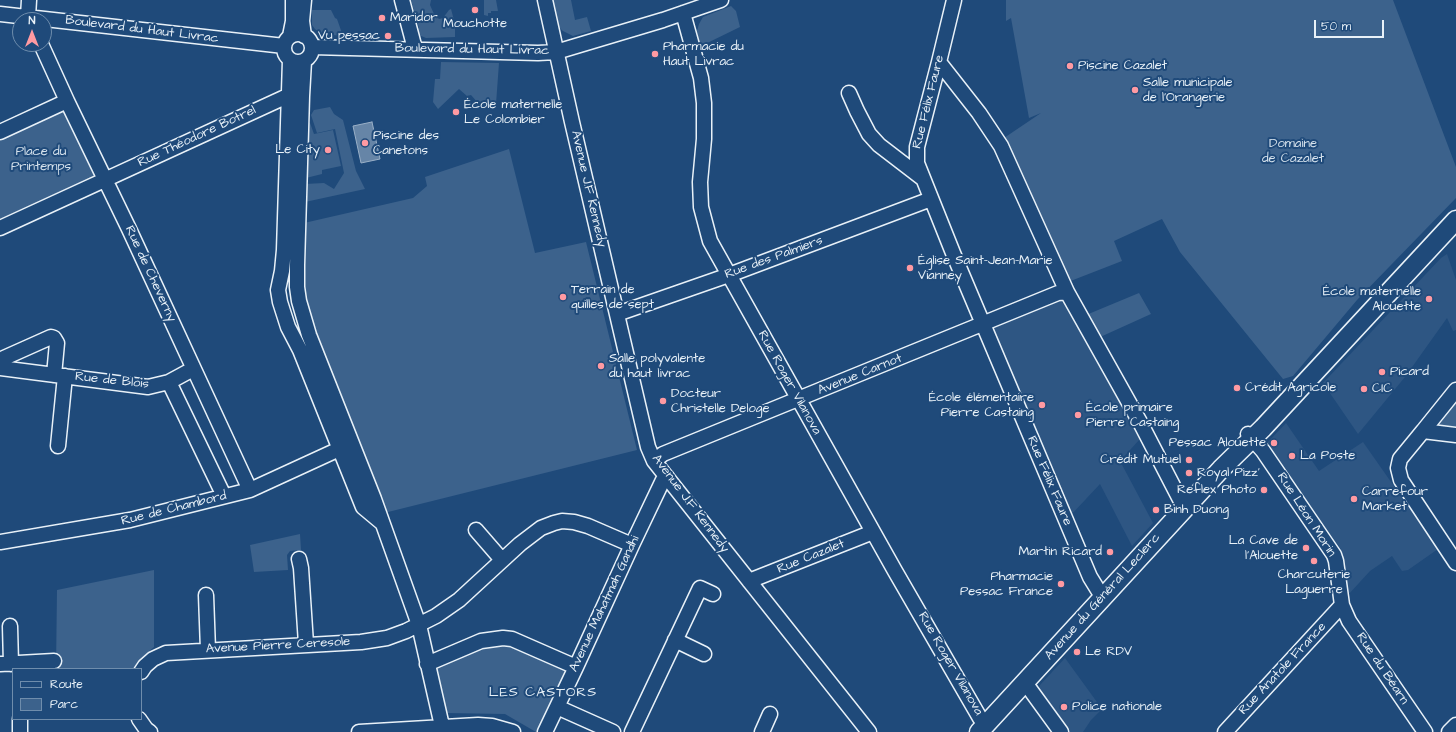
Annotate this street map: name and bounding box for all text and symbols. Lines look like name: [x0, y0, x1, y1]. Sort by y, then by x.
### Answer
marker: Mouchotte: [470, 5, 480, 15]
place label: Maridor: [390, 10, 438, 26]
north arrow: [12, 12, 52, 52]
scale bar: [1316, 12, 1386, 38]
text: N: [29, 13, 35, 28]
street label: Boulevard du Haut Livrac: [64, 13, 220, 47]
marker: Maridor: [377, 13, 387, 23]
place label: Mouchotte: [443, 16, 507, 32]
text: 50 m: [1321, 18, 1351, 35]
place label: Vu pessac: [318, 28, 380, 44]
marker: Vu pessac: [383, 31, 393, 41]
place label: Pharmacie du Haut Livrac: [663, 39, 744, 70]
street label: Boulevard du Haut Livrac: [395, 41, 549, 59]
marker: Pharmacie du Haut Livrac: [650, 49, 660, 59]
street label: Rue Félix Faure: [910, 54, 948, 150]
place label: Piscine Cazalet: [1078, 58, 1167, 74]
marker: Piscine Cazalet: [1065, 61, 1075, 71]
place label: Salle municipale de l'Orangerie: [1143, 75, 1233, 106]
marker: Salle municipale de l'Orangerie: [1130, 85, 1140, 95]
place label: École maternelle Le Colombier: [464, 97, 562, 128]
street label: Rue Théodore Botrel: [136, 103, 258, 171]
marker: École maternelle Le Colombier: [451, 107, 461, 117]
place label: Piscine des Canetons: [373, 128, 439, 159]
street label: Avenue J.F Kennedy: [567, 129, 609, 249]
park label: Domaine de Cazalet: [1262, 136, 1324, 167]
marker: Piscine des Canetons: [360, 138, 370, 148]
place label: Le City: [275, 142, 320, 158]
park label: Place du Printemps: [11, 144, 71, 175]
marker: Le City: [323, 145, 333, 155]
street label: Rue de Cheverny: [121, 223, 179, 325]
street label: Rue des Palmiers: [723, 233, 825, 283]
place label: Église Saint-Jean-Marie Vianney: [918, 253, 1053, 284]
marker: Église Saint-Jean-Marie Vianney: [905, 263, 915, 273]
place label: Terrain de quilles de sept: [571, 282, 654, 313]
place label: École maternelle Alouette: [1323, 284, 1421, 315]
marker: Terrain de quilles de sept: [558, 292, 568, 302]
marker: École maternelle Alouette: [1424, 294, 1434, 304]
street label: Rue Roger Vilanova: [754, 328, 824, 438]
place label: Salle polyvalente du haut livrac: [609, 351, 705, 382]
street label: Avenue Carnot: [816, 351, 904, 399]
marker: Salle polyvalente du haut livrac: [596, 361, 606, 371]
place label: Picard: [1390, 364, 1429, 380]
marker: Picard: [1377, 367, 1387, 377]
street label: Rue de Blois: [74, 369, 150, 393]
place label: Crédit Agricole: [1245, 380, 1336, 396]
place label: CIC: [1372, 381, 1392, 397]
marker: Crédit Agricole: [1232, 383, 1242, 393]
marker: CIC: [1359, 384, 1369, 394]
place label: Docteur Christelle Deloge: [671, 386, 769, 417]
place label: École élémentaire Pierre Castaing: [929, 390, 1034, 421]
marker: Docteur Christelle Deloge: [658, 396, 668, 406]
marker: École élémentaire Pierre Castaing: [1037, 400, 1047, 410]
place label: École primaire Pierre Castaing: [1086, 400, 1179, 431]
marker: École primaire Pierre Castaing: [1073, 410, 1083, 420]
street label: Rue Félix Faure: [1023, 434, 1075, 528]
place label: Pessac Alouette: [1169, 435, 1266, 451]
marker: Pessac Alouette: [1269, 438, 1279, 448]
place label: La Poste: [1300, 448, 1355, 464]
marker: La Poste: [1287, 451, 1297, 461]
street label: Avenue J.F Kennedy: [648, 452, 732, 556]
place label: Crédit Mutuel: [1100, 452, 1181, 468]
marker: Crédit Mutuel: [1184, 455, 1194, 465]
place label: Royal Pizz': [1197, 465, 1260, 481]
marker: Royal Pizz': [1184, 468, 1194, 478]
street label: Rue Léon Morin: [1273, 470, 1339, 560]
place label: Reflex Photo: [1177, 482, 1256, 498]
place label: Carrefour Market: [1362, 484, 1428, 515]
marker: Reflex Photo: [1259, 485, 1269, 495]
street label: Rue de Chambord: [120, 488, 228, 530]
marker: Carrefour Market: [1349, 494, 1359, 504]
place label: Binh Duong: [1164, 502, 1229, 518]
marker: Binh Duong: [1151, 505, 1161, 515]
street label: Avenue du Général Leclerc: [1042, 530, 1164, 664]
street label: Avenue Mahatmah Gandhi: [567, 533, 643, 675]
place label: La Cave de l'Alouette: [1229, 533, 1298, 564]
street label: Rue Cazalet: [775, 536, 847, 578]
marker: La Cave de l'Alouette: [1301, 543, 1311, 553]
place label: Martin Ricard: [1019, 544, 1102, 560]
marker: Martin Ricard: [1105, 547, 1115, 557]
marker: Charcuterie Laguerre: [1309, 556, 1319, 566]
place label: Charcuterie Laguerre: [1278, 567, 1350, 598]
place label: Pharmacie Pessac France: [960, 569, 1053, 600]
marker: Pharmacie Pessac France: [1056, 579, 1066, 589]
street label: Rue Roger Vilanova: [914, 610, 986, 718]
street label: Rue Anatole France: [1236, 619, 1330, 719]
street label: Rue du Béarn: [1352, 630, 1412, 708]
street label: Avenue Pierre Ceresole: [205, 634, 351, 658]
place label: Le RDV: [1085, 644, 1132, 660]
marker: Le RDV: [1072, 647, 1082, 657]
legend: [12, 668, 142, 720]
text: Route: [50, 676, 83, 693]
district label: LES CASTORS: [489, 685, 597, 701]
text: Parc: [50, 696, 78, 713]
place label: Police nationale: [1072, 699, 1162, 715]
marker: Police nationale: [1059, 702, 1069, 712]

